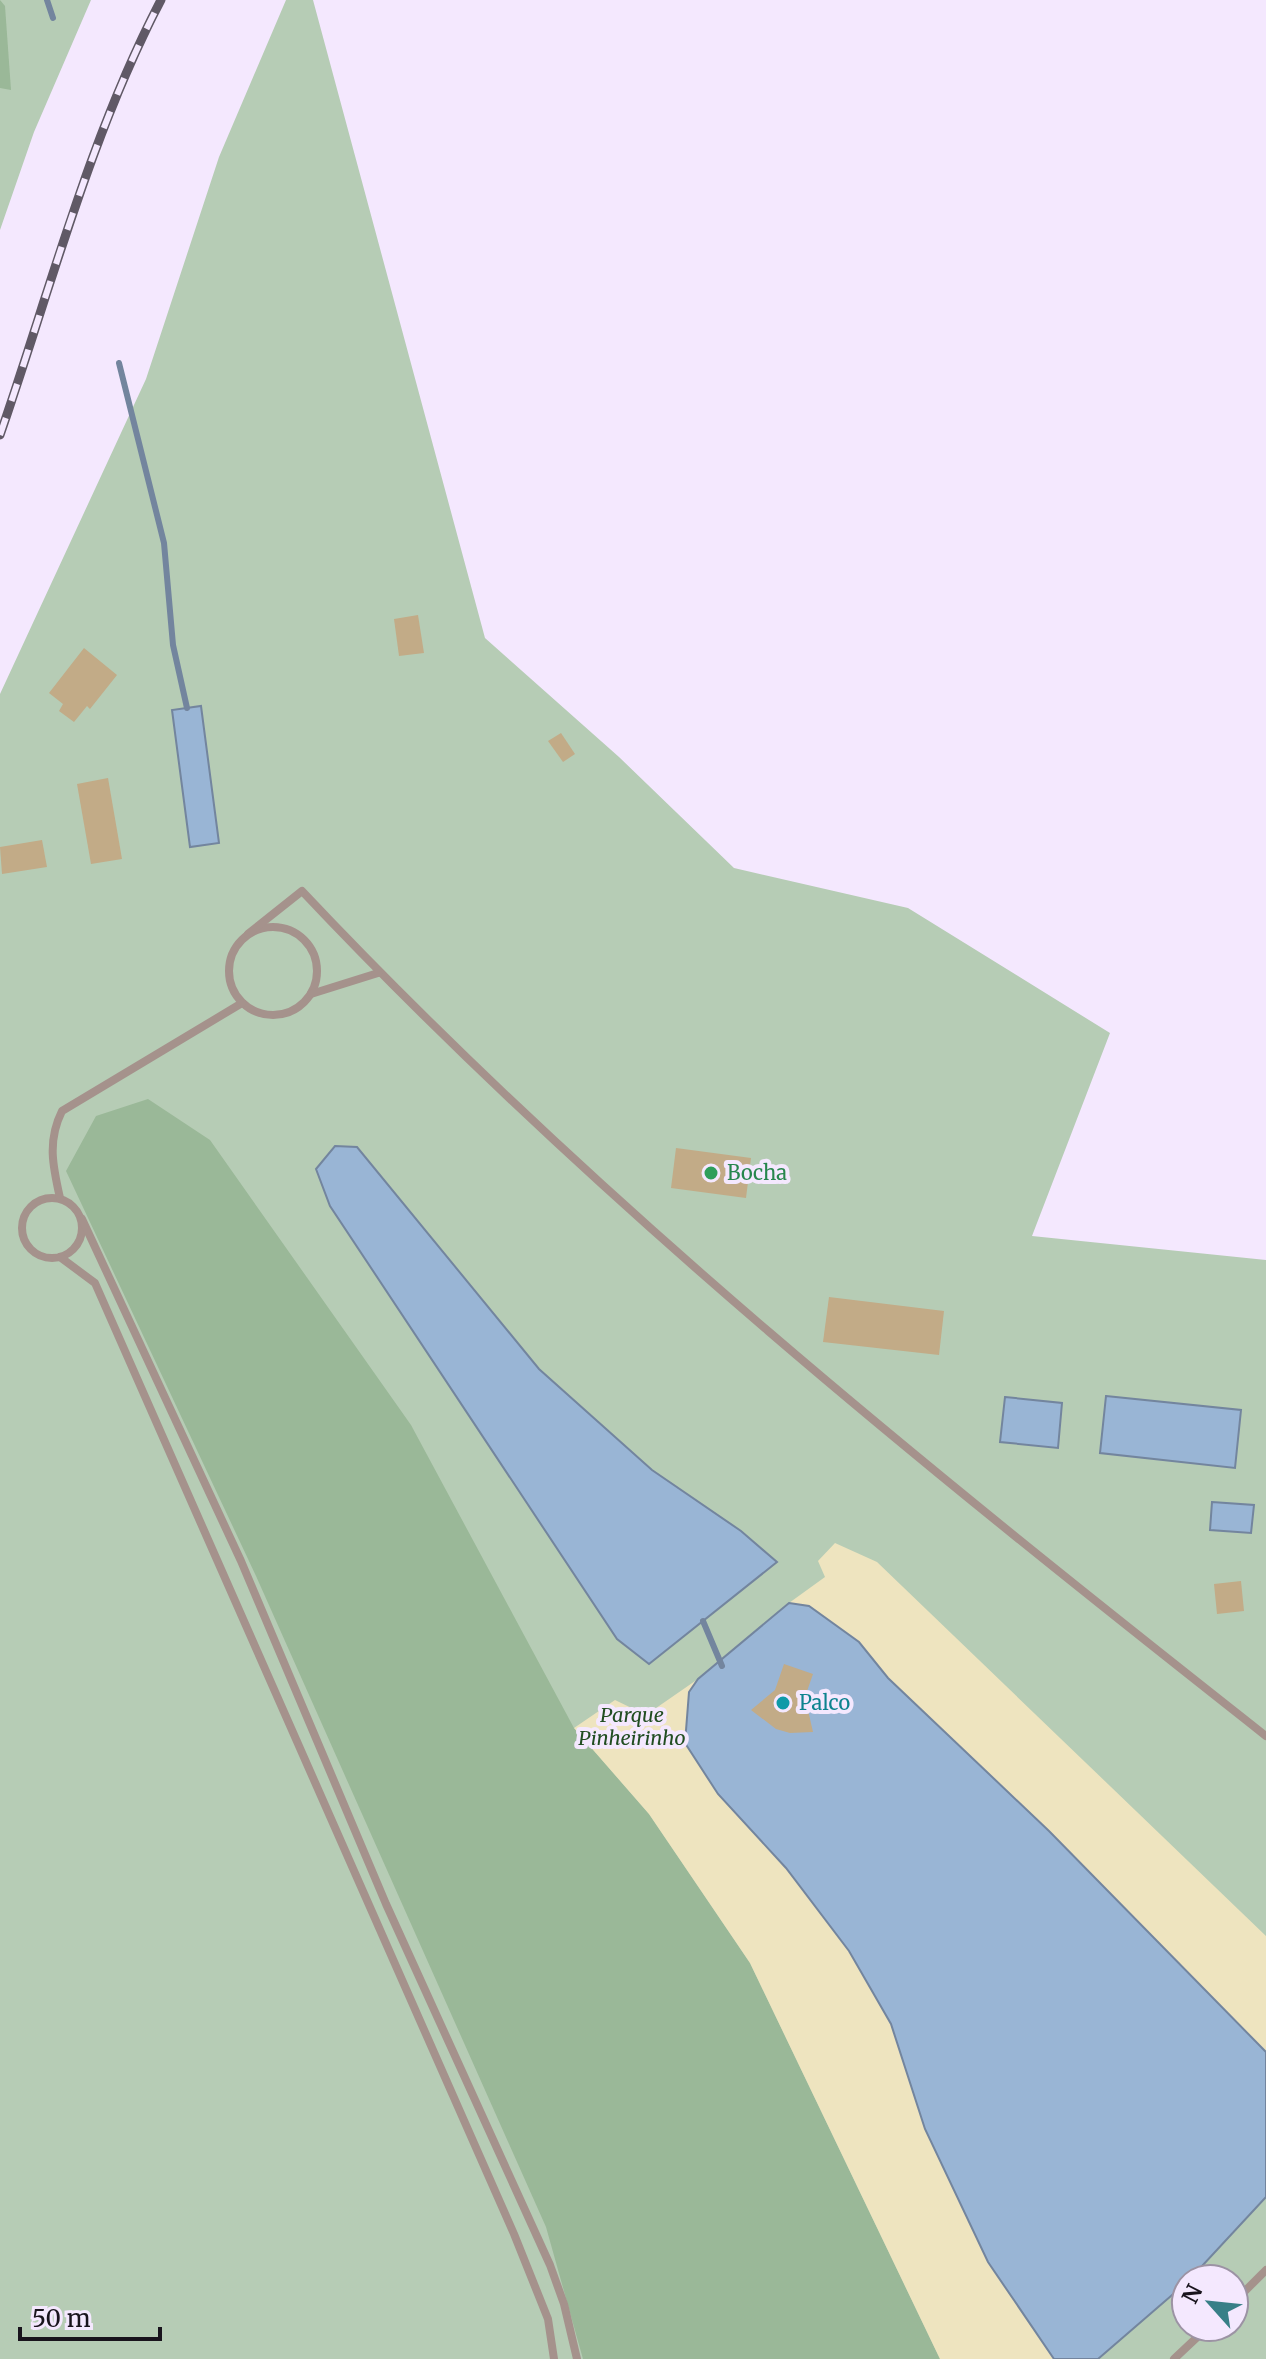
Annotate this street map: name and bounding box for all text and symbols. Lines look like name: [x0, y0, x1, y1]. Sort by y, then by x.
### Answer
place label: Bocha: [727, 1160, 787, 1185]
marker: Bocha: [702, 1164, 720, 1182]
place label: Palco: [799, 1690, 850, 1715]
marker: Palco: [774, 1694, 792, 1712]
park label: Parque Pinheirinho: [578, 1702, 686, 1750]
north arrow: [1170, 2263, 1250, 2343]
text: N: [1176, 2279, 1209, 2308]
scale bar: [20, 2291, 160, 2341]
text: 50 m: [32, 2303, 91, 2334]

